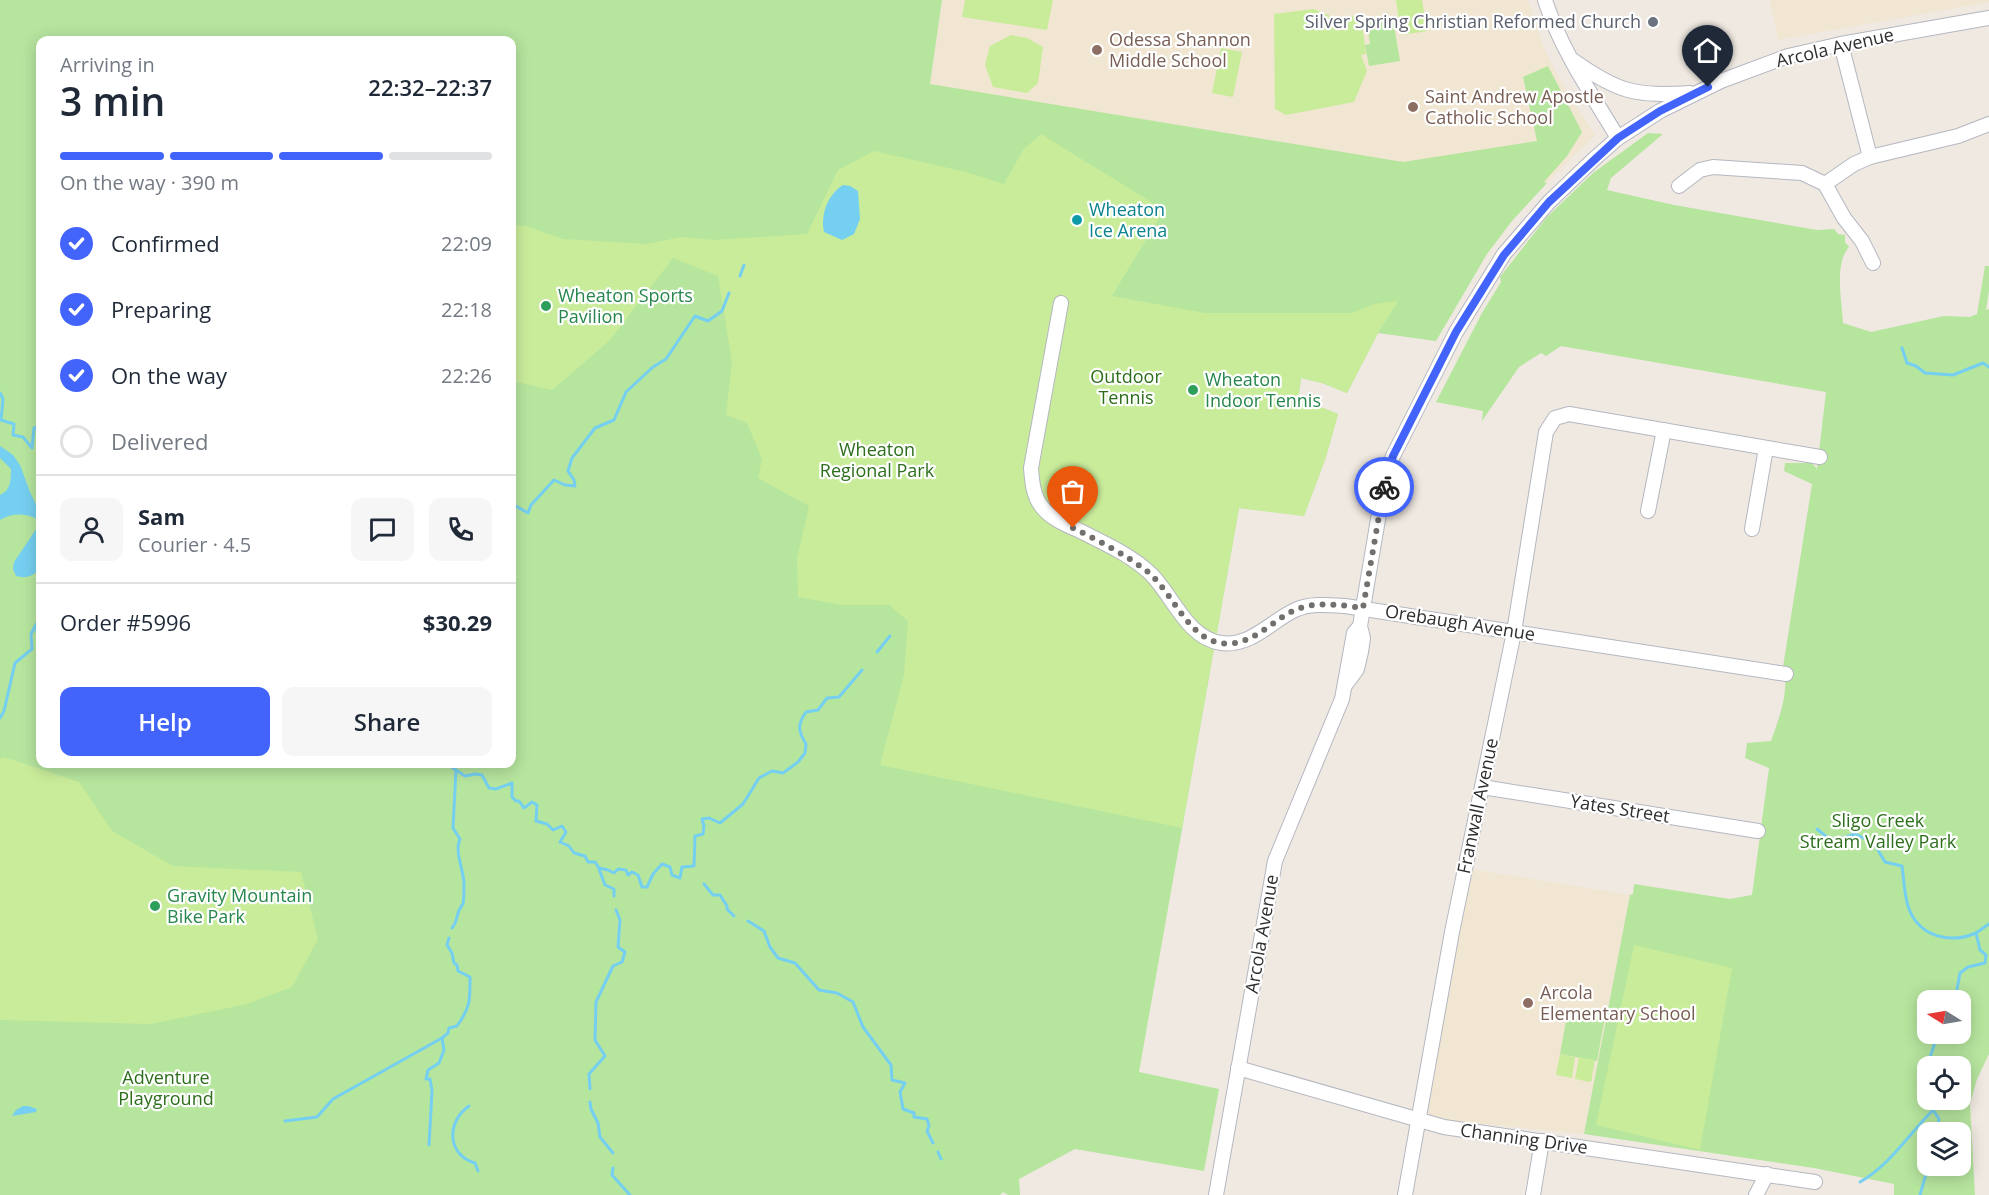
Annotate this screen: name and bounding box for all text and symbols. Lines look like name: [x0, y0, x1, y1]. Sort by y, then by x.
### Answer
place label: Silver Spring Christian Reformed Church: [1305, 9, 1641, 33]
marker: Silver Spring Christian Reformed Church: [1646, 15, 1660, 29]
street label: Arcola Avenue: [1774, 22, 1896, 72]
pin: [1682, 25, 1733, 87]
place label: Odessa Shannon Middle School: [1109, 27, 1251, 72]
icon: home: [1691, 34, 1724, 67]
marker: Odessa Shannon Middle School: [1090, 43, 1104, 57]
text: Arriving in: [60, 51, 155, 78]
text: 22:32–22:37: [368, 72, 492, 102]
text: 3 min: [60, 74, 165, 127]
place label: Saint Andrew Apostle Catholic School: [1425, 84, 1604, 129]
marker: Saint Andrew Apostle Catholic School: [1406, 100, 1420, 114]
text: On the way · 390 m: [60, 169, 239, 196]
place label: Wheaton Ice Arena: [1089, 197, 1167, 242]
marker: Wheaton Ice Arena: [1070, 213, 1084, 227]
icon: check: [60, 227, 93, 260]
text: Confirmed: [111, 228, 220, 258]
text: 22:09: [441, 230, 492, 257]
place label: Wheaton Sports Pavilion: [558, 283, 693, 328]
icon: check: [60, 293, 93, 326]
text: Preparing: [111, 294, 211, 324]
text: 22:18: [441, 296, 492, 323]
marker: Wheaton Sports Pavilion: [539, 299, 553, 313]
icon: check: [60, 359, 93, 392]
text: On the way: [111, 360, 227, 390]
text: 22:26: [441, 362, 492, 389]
park label: Outdoor Tennis: [1090, 364, 1162, 409]
place label: Wheaton Indoor Tennis: [1205, 367, 1321, 412]
marker: Wheaton Indoor Tennis: [1186, 383, 1200, 397]
text: Delivered: [111, 426, 209, 456]
park label: Wheaton Regional Park: [820, 437, 935, 482]
courier: [1354, 457, 1414, 517]
pin: [1047, 466, 1098, 528]
icon: bike: [1368, 471, 1401, 504]
icon: bag: [1056, 475, 1089, 508]
button: person: [60, 498, 123, 561]
button: chat: [351, 498, 414, 561]
button: phone: [429, 498, 492, 561]
text: Sam: [138, 501, 185, 531]
text: Courier · 4.5: [138, 531, 251, 558]
street label: Orebaugh Avenue: [1383, 598, 1537, 646]
text: Order #5996: [60, 607, 191, 637]
text: $30.29: [423, 607, 492, 637]
button: Help: [60, 687, 270, 756]
button: Share: [282, 687, 492, 756]
street label: Franwall Avenue: [1451, 736, 1503, 876]
street label: Yates Street: [1569, 788, 1671, 828]
park label: Sligo Creek Stream Valley Park: [1800, 808, 1957, 853]
street label: Arcola Avenue: [1239, 873, 1283, 995]
place label: Gravity Mountain Bike Park: [167, 883, 312, 928]
marker: Gravity Mountain Bike Park: [148, 899, 162, 913]
place label: Arcola Elementary School: [1540, 980, 1696, 1025]
north arrow: [1917, 990, 1971, 1044]
map controls: [1917, 990, 1971, 1176]
marker: Arcola Elementary School: [1521, 996, 1535, 1010]
button: locate: [1917, 1056, 1971, 1110]
park label: Adventure Playground: [118, 1065, 214, 1110]
street label: Channing Drive: [1459, 1117, 1589, 1159]
button: layers: [1917, 1122, 1971, 1176]

